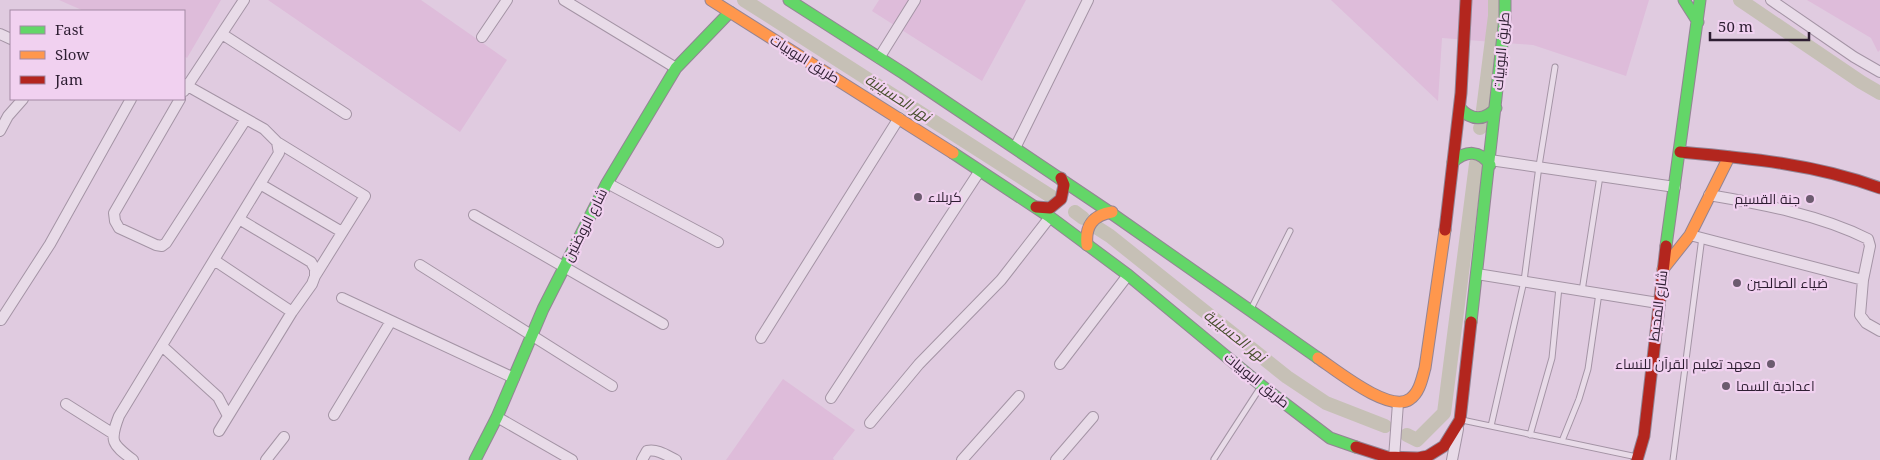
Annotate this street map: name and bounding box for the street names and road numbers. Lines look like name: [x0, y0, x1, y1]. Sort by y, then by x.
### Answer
street label: طريق البوبيات: [1488, 11, 1513, 91]
street label: طريق البوبيات: [767, 30, 844, 87]
street label: شارع الروضتين: [558, 185, 611, 265]
street label: شارع المحيط: [1644, 269, 1671, 343]
street label: طريق البوبيات: [1221, 348, 1294, 412]

